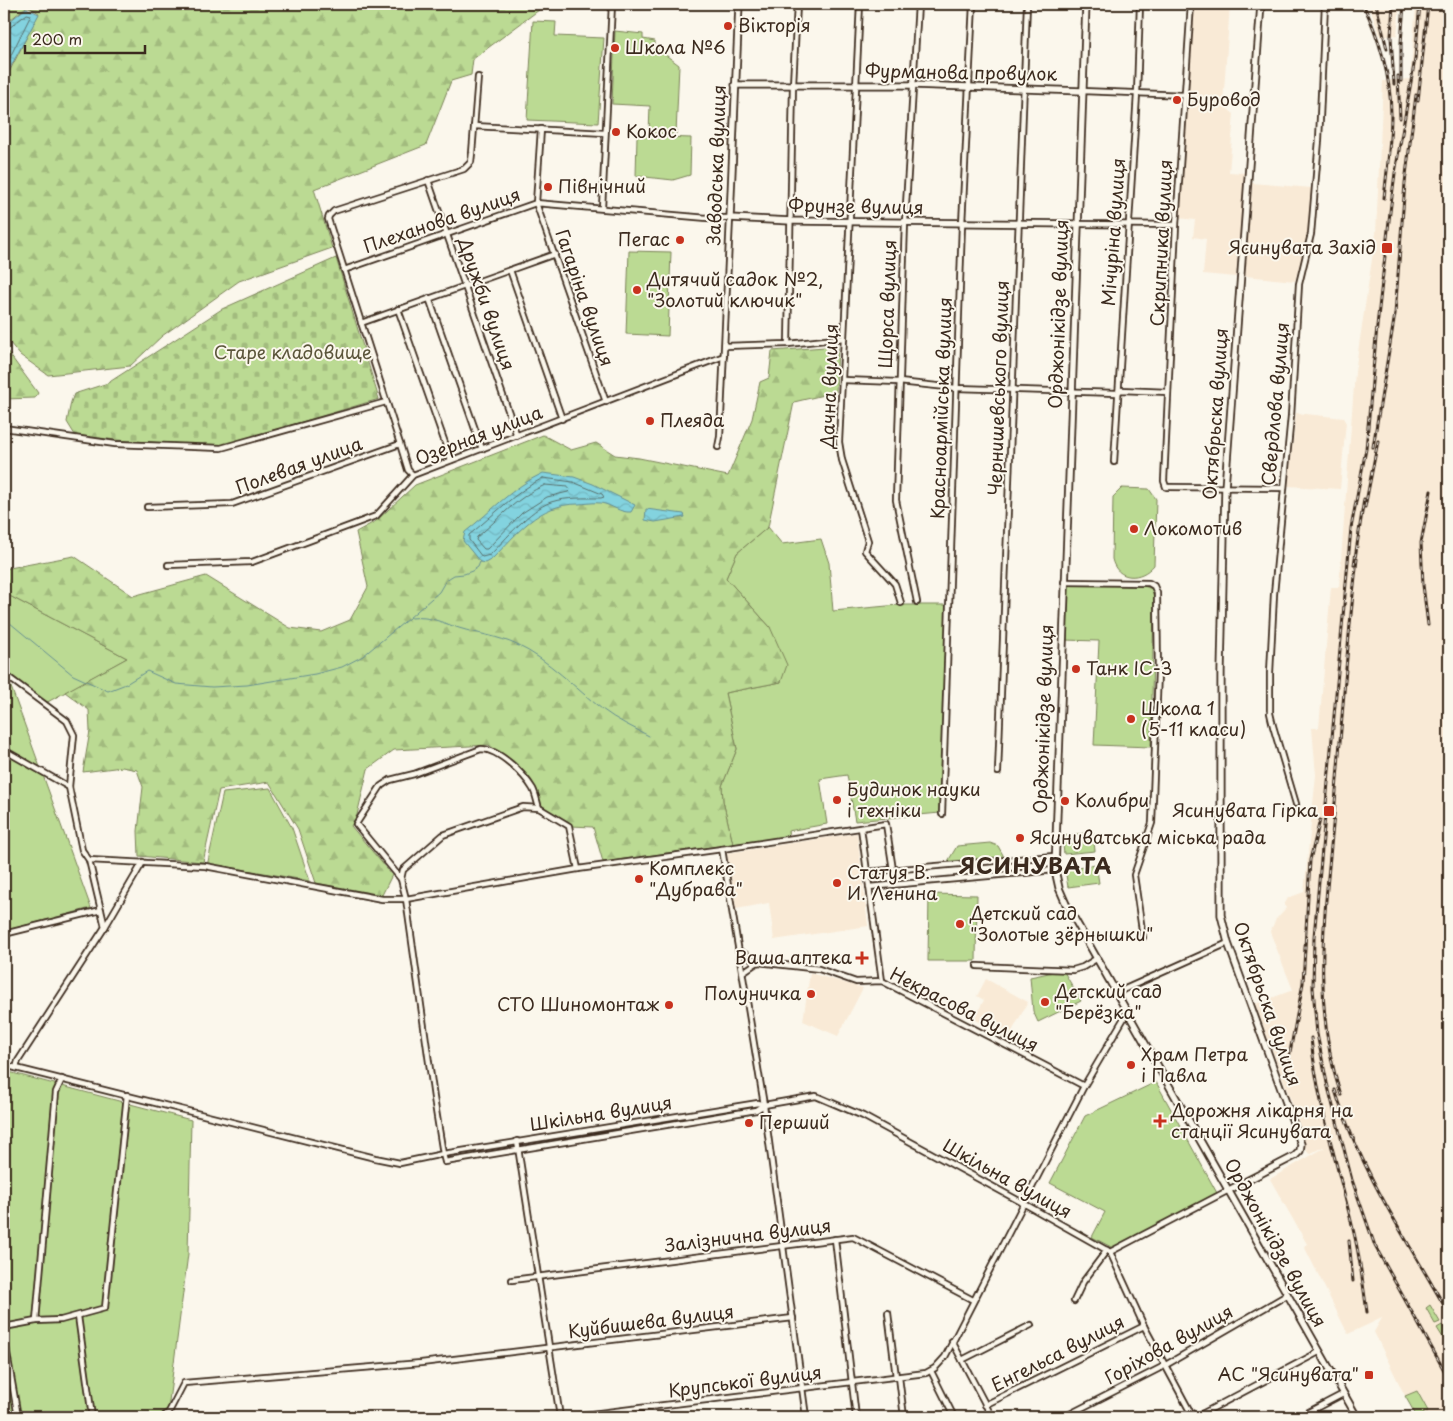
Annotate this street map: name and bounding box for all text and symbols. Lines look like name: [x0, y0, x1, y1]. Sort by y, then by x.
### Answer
place label: Вікторія: [738, 11, 811, 38]
marker: Вікторія: [722, 20, 734, 32]
scale bar: [25, 22, 145, 54]
text: 200 m: [32, 27, 82, 50]
place label: Школа №6: [625, 33, 726, 60]
marker: Школа №6: [609, 42, 621, 54]
street label: Фурманова провулок: [865, 56, 1058, 87]
street label: Заводська вулиця: [699, 84, 732, 246]
place label: Буровод: [1187, 85, 1261, 112]
marker: Буровод: [1171, 94, 1183, 106]
place label: Кокос: [626, 117, 677, 144]
marker: Кокос: [610, 126, 622, 138]
street label: Мічуріна вулиця: [1094, 157, 1131, 307]
street label: Скрипника вулиця: [1143, 159, 1178, 327]
place label: Північний: [558, 172, 646, 199]
street label: Плеханова вулиця: [359, 180, 524, 259]
marker: Північний: [542, 181, 554, 193]
street label: Фрунзе вулиця: [788, 191, 924, 220]
street label: Орджонікідзе вулиця: [1041, 219, 1074, 409]
street label: Гагаріна вулиця: [549, 225, 622, 370]
place label: Пегас: [618, 225, 670, 252]
street label: Дружби вулиця: [452, 233, 523, 374]
place label: Ясинувата Захід: [1229, 233, 1376, 260]
marker: Пегас: [674, 234, 686, 246]
street label: Щорса вулиця: [871, 239, 902, 369]
marker: Ясинувата Захід: [1380, 241, 1394, 255]
place label: Дитячий садок №2, "Золотий ключик": [646, 265, 823, 313]
street label: Чернишевського вулиця: [980, 280, 1015, 496]
marker: Дитячий садок №2, "Золотий ключик": [631, 284, 643, 296]
street label: Красноармійська вулиця: [923, 296, 958, 519]
street label: Свердлова вулиця: [1254, 321, 1295, 487]
street label: Дачна вулиця: [813, 323, 844, 450]
street label: Октябрьска вулиця: [1195, 327, 1234, 501]
park label: Старе кладовище: [214, 338, 372, 365]
street label: Озерная улица: [411, 398, 547, 471]
place label: Плеяда: [660, 406, 725, 433]
marker: Плеяда: [644, 415, 656, 427]
street label: Полевая улица: [231, 429, 366, 500]
place label: Локомотив: [1144, 514, 1242, 541]
marker: Локомотив: [1128, 523, 1140, 535]
street label: Орджонікідзе вулиця: [1026, 624, 1059, 814]
place label: Танк ІС-3: [1086, 654, 1172, 681]
marker: Танк ІС-3: [1070, 663, 1082, 675]
place label: Школа 1 (5-11 класи): [1141, 694, 1246, 742]
marker: Школа 1 (5-11 класи): [1125, 713, 1137, 725]
place label: Будинок науки і техніки: [847, 775, 981, 823]
place label: Колибри: [1075, 786, 1149, 813]
marker: Будинок науки і техніки: [831, 794, 843, 806]
marker: Колибри: [1059, 795, 1071, 807]
place label: Ясинувата Гірка: [1173, 796, 1319, 823]
marker: Ясинувата Гірка: [1322, 804, 1336, 818]
place label: Ясинуватська міська рада: [1030, 823, 1267, 850]
marker: Ясинуватська міська рада: [1014, 832, 1026, 844]
district label: ЯСИНУВАТА: [958, 848, 1113, 881]
place label: Комплекс "Дубрава": [649, 854, 743, 902]
place label: Статуя В. И. Ленина: [847, 858, 938, 906]
marker: Комплекс "Дубрава": [633, 873, 645, 885]
marker: Статуя В. И. Ленина: [831, 877, 843, 889]
place label: Детский сад "Золотые зёрнышки": [969, 899, 1154, 947]
marker: Детский сад "Золотые зёрнышки": [954, 918, 966, 930]
street label: Октябрьска вулиця: [1228, 918, 1309, 1089]
place label: Ваша аптека: [735, 943, 853, 970]
marker: Ваша аптека: [856, 952, 868, 964]
street label: Некрасова вулиця: [886, 960, 1044, 1058]
place label: Детский сад "Берёзка": [1054, 977, 1162, 1025]
place label: Полуничка: [704, 979, 802, 1006]
marker: Полуничка: [805, 988, 817, 1000]
place label: СТО Шиномонтаж: [497, 990, 660, 1017]
marker: Детский сад "Берёзка": [1039, 996, 1051, 1008]
marker: СТО Шиномонтаж: [663, 999, 675, 1011]
place label: Храм Петра і Павла: [1141, 1040, 1248, 1088]
marker: Храм Петра і Павла: [1125, 1059, 1137, 1071]
street label: Шкільна вулиця: [528, 1088, 674, 1137]
place label: Дорожня лікарня на станції Ясинувата: [1170, 1096, 1354, 1144]
place label: Перший: [759, 1108, 830, 1135]
marker: Дорожня лікарня на станції Ясинувата: [1153, 1114, 1167, 1128]
marker: Перший: [743, 1117, 755, 1129]
street label: Шкільна вулиця: [938, 1131, 1077, 1224]
street label: Орджонікідзе вулиця: [1219, 1153, 1334, 1332]
street label: Залізнична вулиця: [662, 1211, 833, 1258]
street label: Куйбишева вулиця: [566, 1297, 735, 1344]
street label: Горіхова вулиця: [1099, 1297, 1237, 1390]
street label: Енгельса вулиця: [986, 1307, 1129, 1398]
street label: Крупської вулиця: [666, 1358, 823, 1403]
place label: АС "Ясинувата": [1218, 1360, 1359, 1387]
marker: АС "Ясинувата": [1363, 1369, 1375, 1381]

